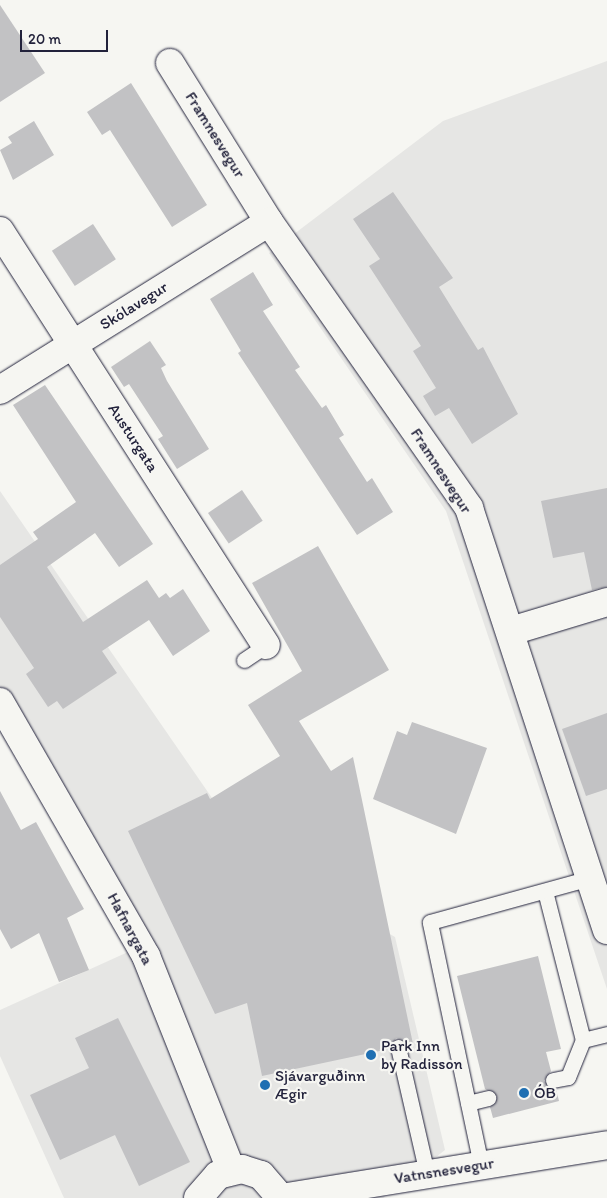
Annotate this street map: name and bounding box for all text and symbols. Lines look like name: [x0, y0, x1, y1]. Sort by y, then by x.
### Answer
scale bar: [22, 20, 110, 52]
text: 20 m: [28, 30, 61, 48]
street label: Framnesvegur: [181, 88, 249, 182]
street label: Skólavegur: [96, 278, 172, 334]
street label: Austurgata: [104, 400, 162, 476]
street label: Framnesvegur: [406, 425, 476, 517]
street label: Hafnargata: [103, 890, 157, 968]
place label: Park Inn by Radisson: [381, 1036, 463, 1074]
marker: Park Inn by Radisson: [365, 1049, 377, 1061]
place label: Sjávarguðinn Ægir: [275, 1066, 365, 1104]
marker: Sjávarguðinn Ægir: [259, 1079, 271, 1091]
place label: ÓB: [534, 1083, 556, 1103]
marker: ÓB: [518, 1087, 530, 1099]
street label: Vatnsnesvegur: [393, 1154, 495, 1188]

